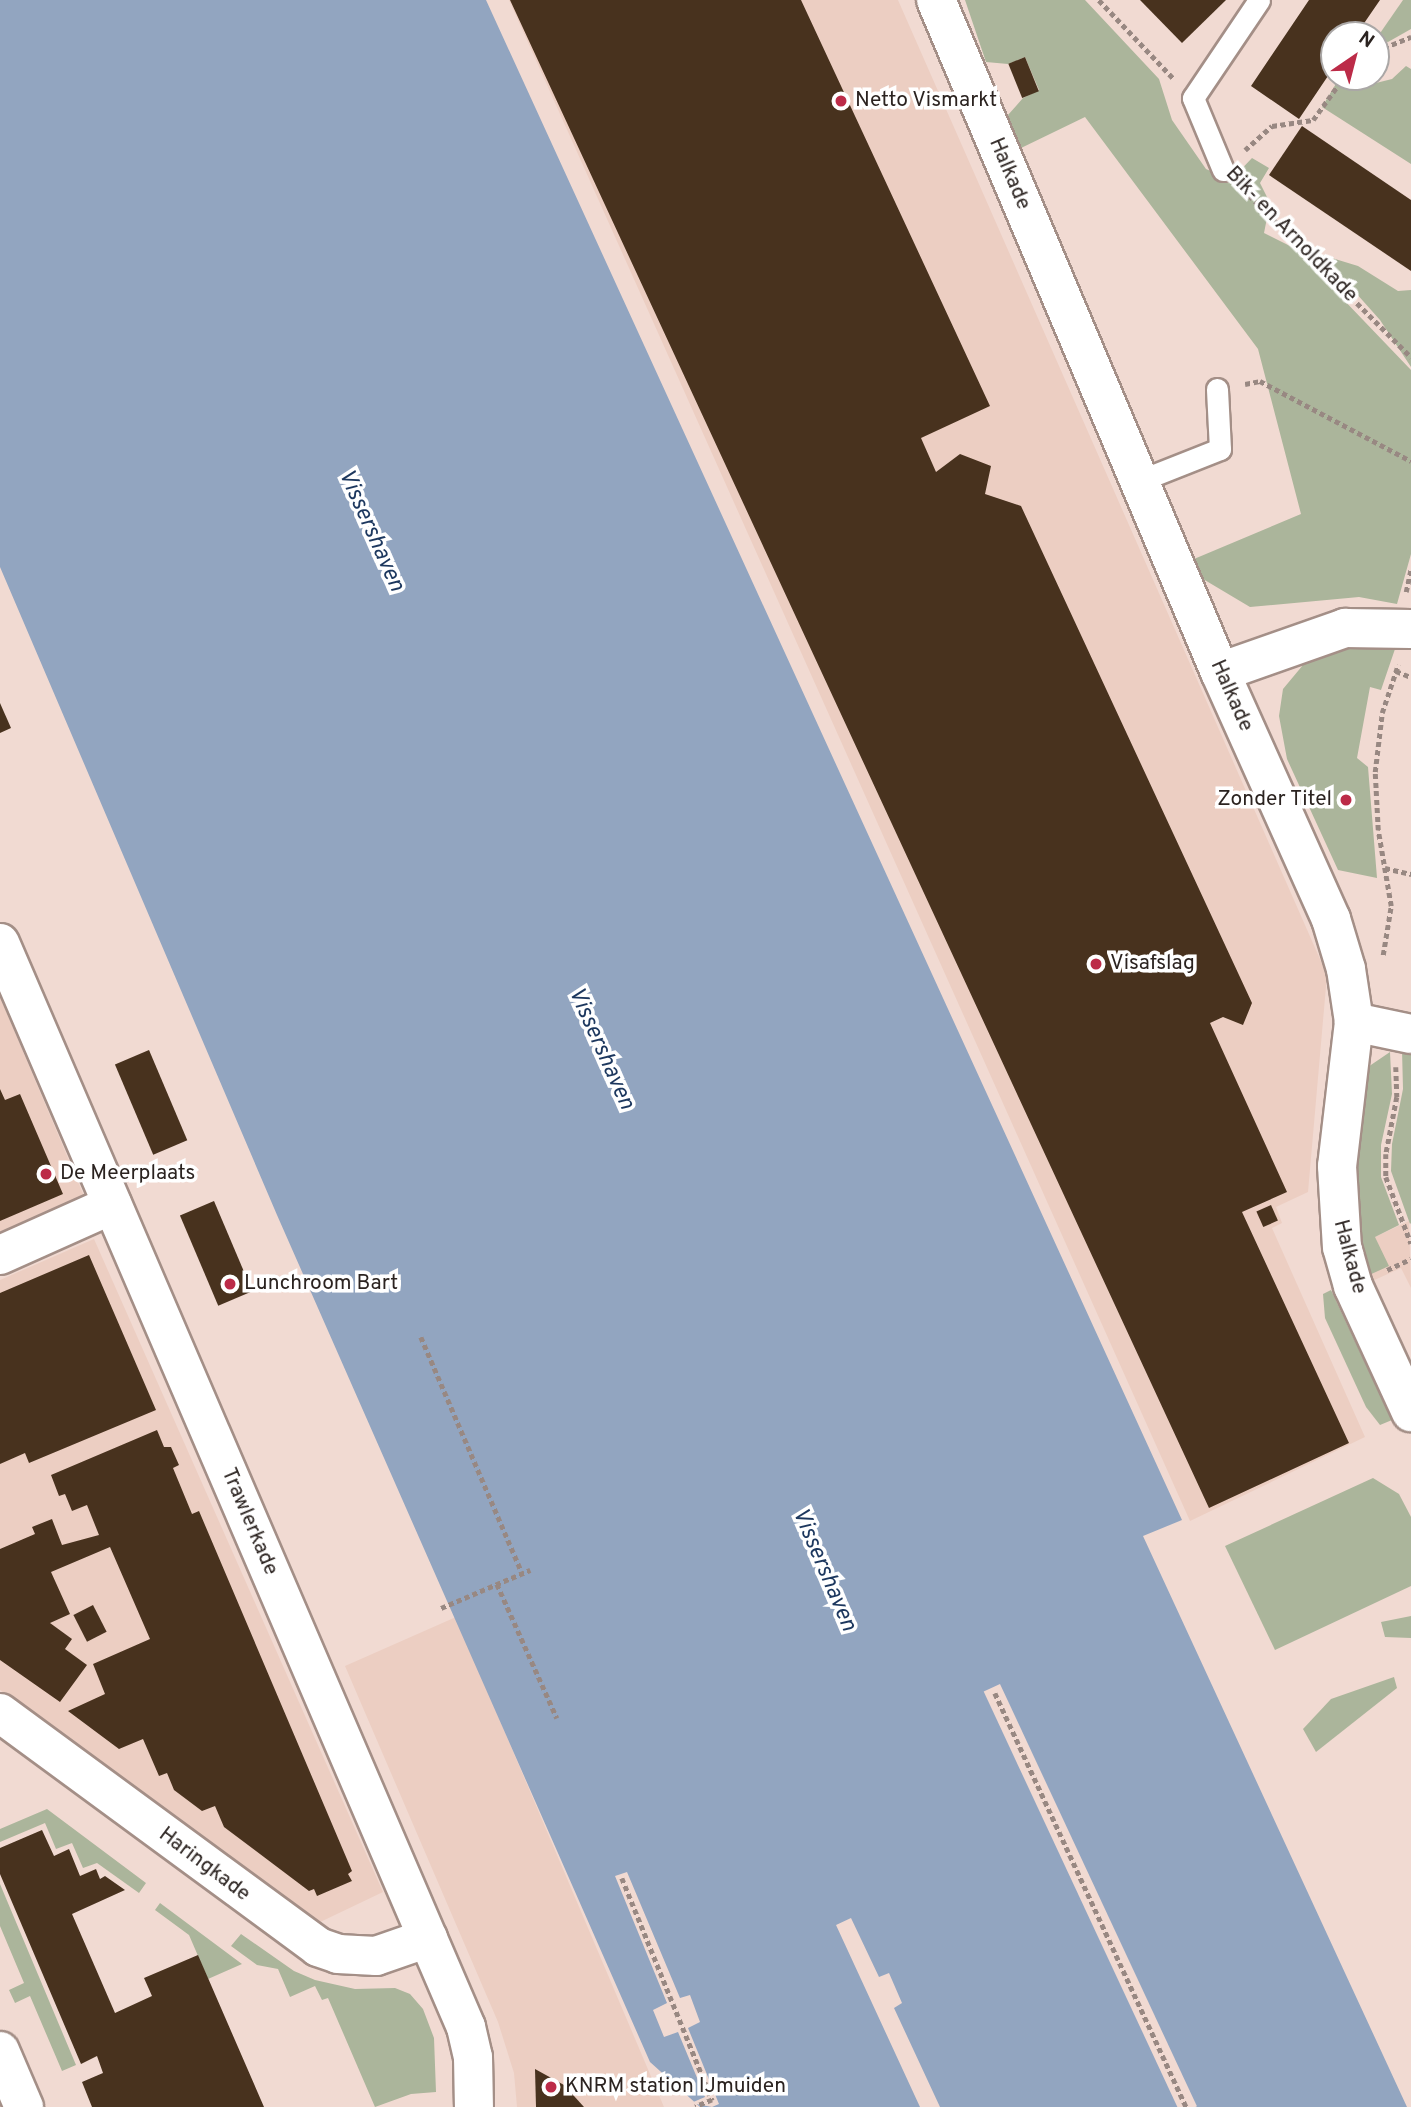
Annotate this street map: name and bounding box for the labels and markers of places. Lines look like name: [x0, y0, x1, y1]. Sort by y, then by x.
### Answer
place label: Netto Vismarkt: [855, 88, 998, 114]
marker: Netto Vismarkt: [833, 93, 849, 109]
place label: Zonder Titel: [1217, 787, 1332, 813]
marker: Zonder Titel: [1338, 792, 1354, 808]
place label: Visafslag: [1110, 951, 1195, 977]
marker: Visafslag: [1088, 956, 1104, 972]
place label: De Meerplaats: [60, 1161, 195, 1187]
marker: De Meerplaats: [38, 1166, 54, 1182]
place label: Lunchroom Bart: [244, 1271, 398, 1297]
marker: Lunchroom Bart: [222, 1276, 238, 1292]
place label: KNRM station IJmuiden: [565, 2074, 786, 2100]
marker: KNRM station IJmuiden: [543, 2079, 559, 2095]

